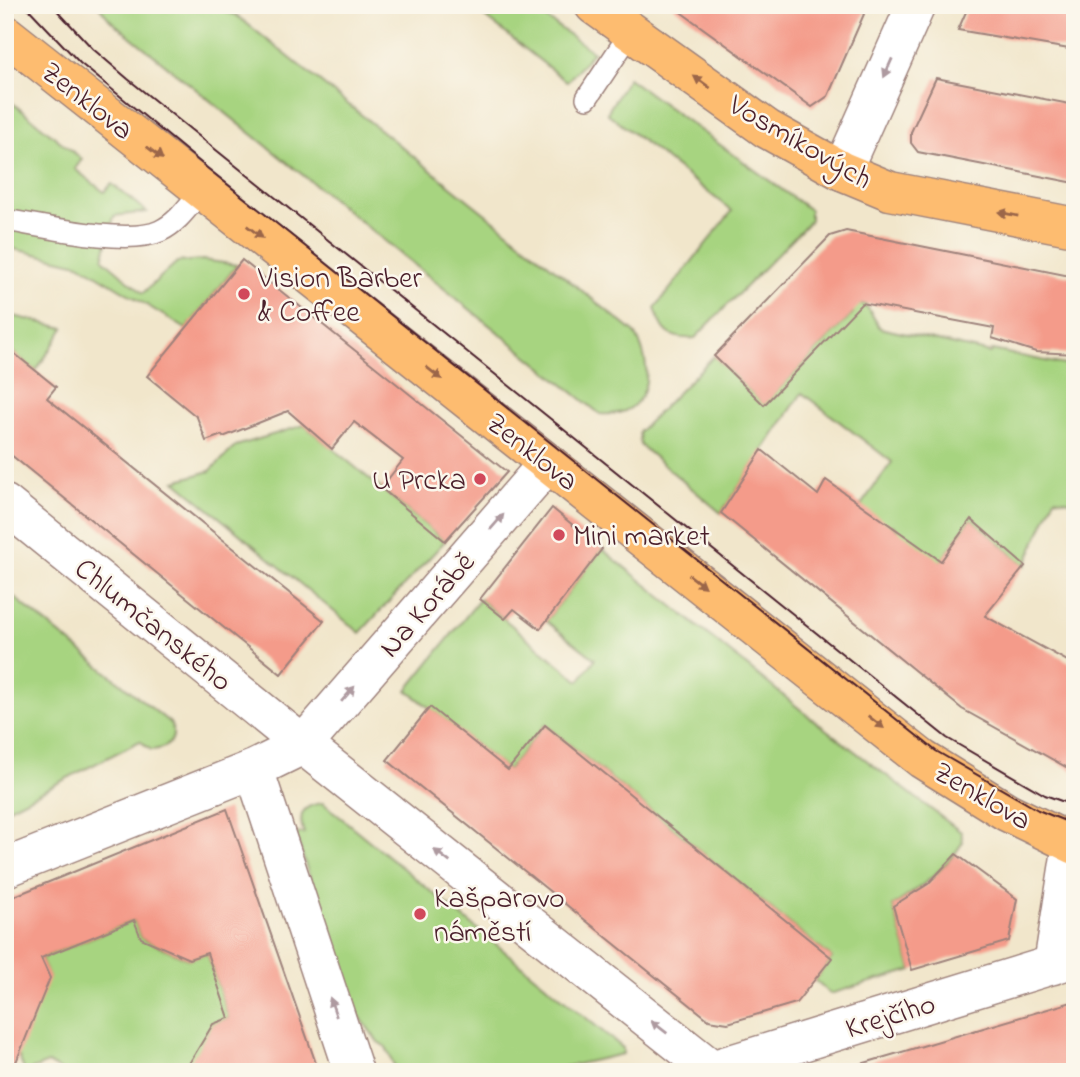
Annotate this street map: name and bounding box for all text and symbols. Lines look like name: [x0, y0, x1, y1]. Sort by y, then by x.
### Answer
street label: Zenklova: [31, 52, 142, 153]
one-way arrow: [882, 57, 893, 78]
one-way arrow: [693, 75, 711, 89]
street label: Vosmíkových: [719, 84, 879, 202]
one-way arrow: [145, 145, 163, 160]
one-way arrow: [997, 209, 1019, 220]
one-way arrow: [246, 225, 264, 240]
place label: Vision Barber & Coffee: [257, 258, 423, 336]
marker: Vision Barber & Coffee: [236, 286, 252, 302]
one-way arrow: [425, 366, 443, 380]
street label: Zenklova: [476, 403, 587, 504]
place label: U Prcka: [372, 460, 466, 504]
marker: U Prcka: [472, 471, 488, 487]
one-way arrow: [489, 513, 505, 531]
place label: Mini market: [573, 516, 710, 560]
marker: Mini market: [551, 527, 567, 543]
street label: Na Korábě: [370, 543, 487, 669]
street label: Chlumčanského: [64, 549, 241, 704]
one-way arrow: [688, 574, 706, 589]
one-way arrow: [340, 685, 356, 703]
one-way arrow: [866, 715, 884, 730]
street label: Zenklova: [924, 752, 1039, 843]
one-way arrow: [434, 848, 452, 863]
place label: Kašparovo náměstí: [434, 878, 565, 956]
marker: Kašparovo náměstí: [412, 906, 428, 922]
street label: Krejčího: [841, 983, 941, 1052]
one-way arrow: [327, 996, 338, 1017]
one-way arrow: [651, 1020, 669, 1035]

